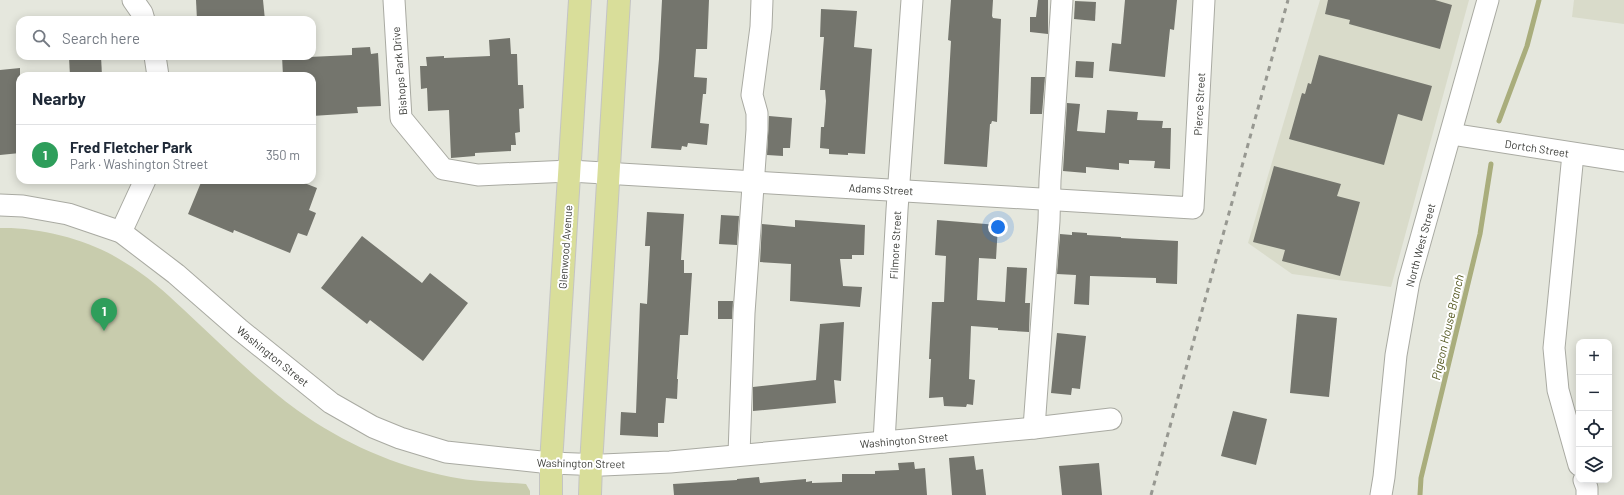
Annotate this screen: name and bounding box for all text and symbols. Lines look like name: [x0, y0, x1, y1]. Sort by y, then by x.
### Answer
search box: [16, 16, 316, 60]
street label: Bishops Park Drive: [389, 26, 409, 116]
icon: search: [30, 27, 52, 49]
text: Search here: [62, 29, 140, 47]
street label: Pierce Street: [1191, 72, 1207, 136]
text: Nearby: [32, 88, 86, 108]
street label: Dortch Street: [1504, 137, 1570, 159]
text: Fred Fletcher Park: [70, 138, 193, 156]
text: 1: [43, 147, 47, 163]
text: 350 m: [266, 147, 300, 163]
text: Park · Washington Street: [70, 156, 208, 172]
street label: Adams Street: [848, 181, 914, 197]
street label: North West Street: [1403, 202, 1437, 288]
street label: Glenwood Avenue: [556, 205, 574, 289]
street label: Filmore Street: [887, 210, 903, 280]
your location: [988, 217, 1008, 237]
water label: Pigeon House Branch: [1428, 273, 1466, 381]
pin: 1: [91, 298, 117, 331]
street label: Washington Street: [234, 323, 312, 389]
map controls: [1576, 339, 1612, 483]
button: +: [1576, 339, 1612, 375]
button: −: [1576, 375, 1612, 411]
button: locate: [1576, 411, 1612, 447]
street label: Washington Street: [859, 430, 949, 450]
button: layers: [1576, 447, 1612, 483]
street label: Washington Street: [537, 456, 625, 470]

